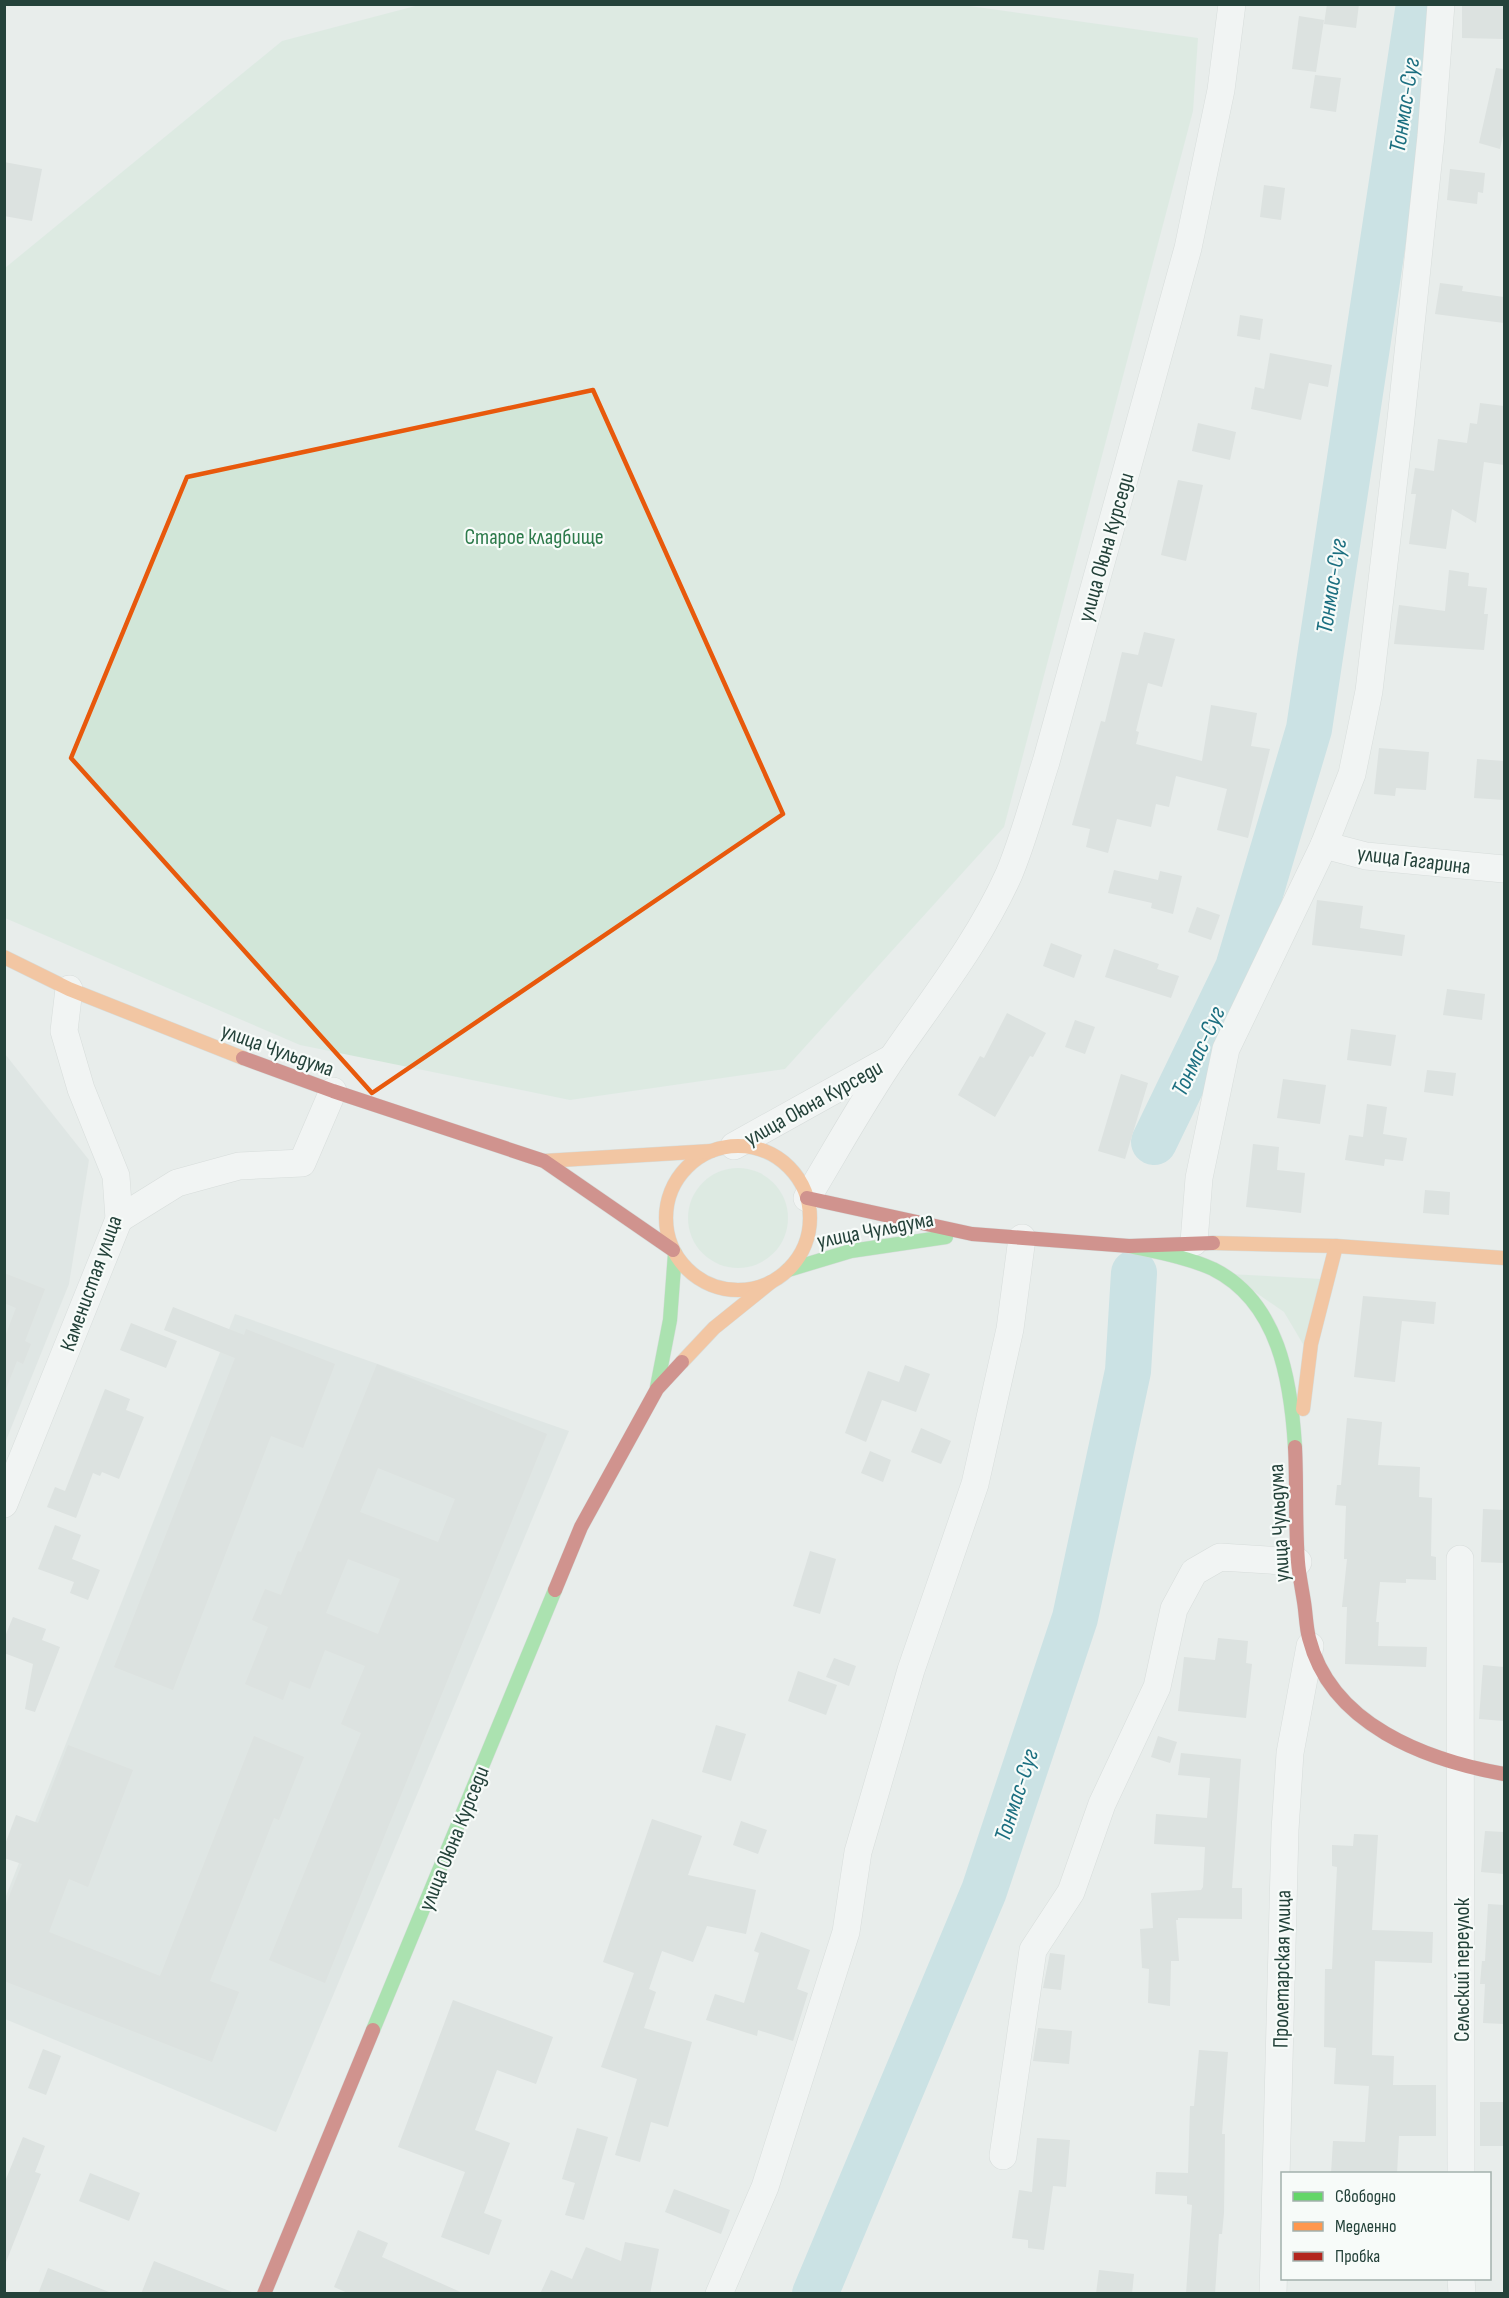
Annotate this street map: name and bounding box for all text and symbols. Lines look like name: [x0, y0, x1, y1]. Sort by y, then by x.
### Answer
water label: Тонмас-Суг: [1383, 55, 1426, 155]
street label: улица Оюна Курседи: [1072, 470, 1141, 625]
park label: Старое кладбище: [464, 524, 604, 551]
water label: Тонмас-Суг: [1310, 536, 1353, 636]
street label: улица Гагарина: [1356, 840, 1472, 881]
water label: Тонмас-Суг: [1165, 1001, 1232, 1101]
street label: улица Чульдума: [217, 1017, 338, 1083]
street label: улица Оюна Курседи: [740, 1054, 888, 1152]
street label: улица Чульдума: [815, 1206, 936, 1255]
street label: Каменистая улица: [54, 1212, 128, 1355]
street label: улица Чульдума: [1263, 1463, 1296, 1583]
water label: Тонмас-Суг: [988, 1745, 1045, 1845]
street label: улица Оюна Курседи: [413, 1762, 496, 1915]
street label: Пролетарская улица: [1268, 1890, 1297, 2048]
street label: Сельский переулок: [1449, 1897, 1476, 2042]
legend: [1281, 2172, 1491, 2280]
text: Свободно: [1335, 2186, 1396, 2207]
text: Медленно: [1335, 2216, 1397, 2237]
text: Пробка: [1335, 2246, 1380, 2267]

